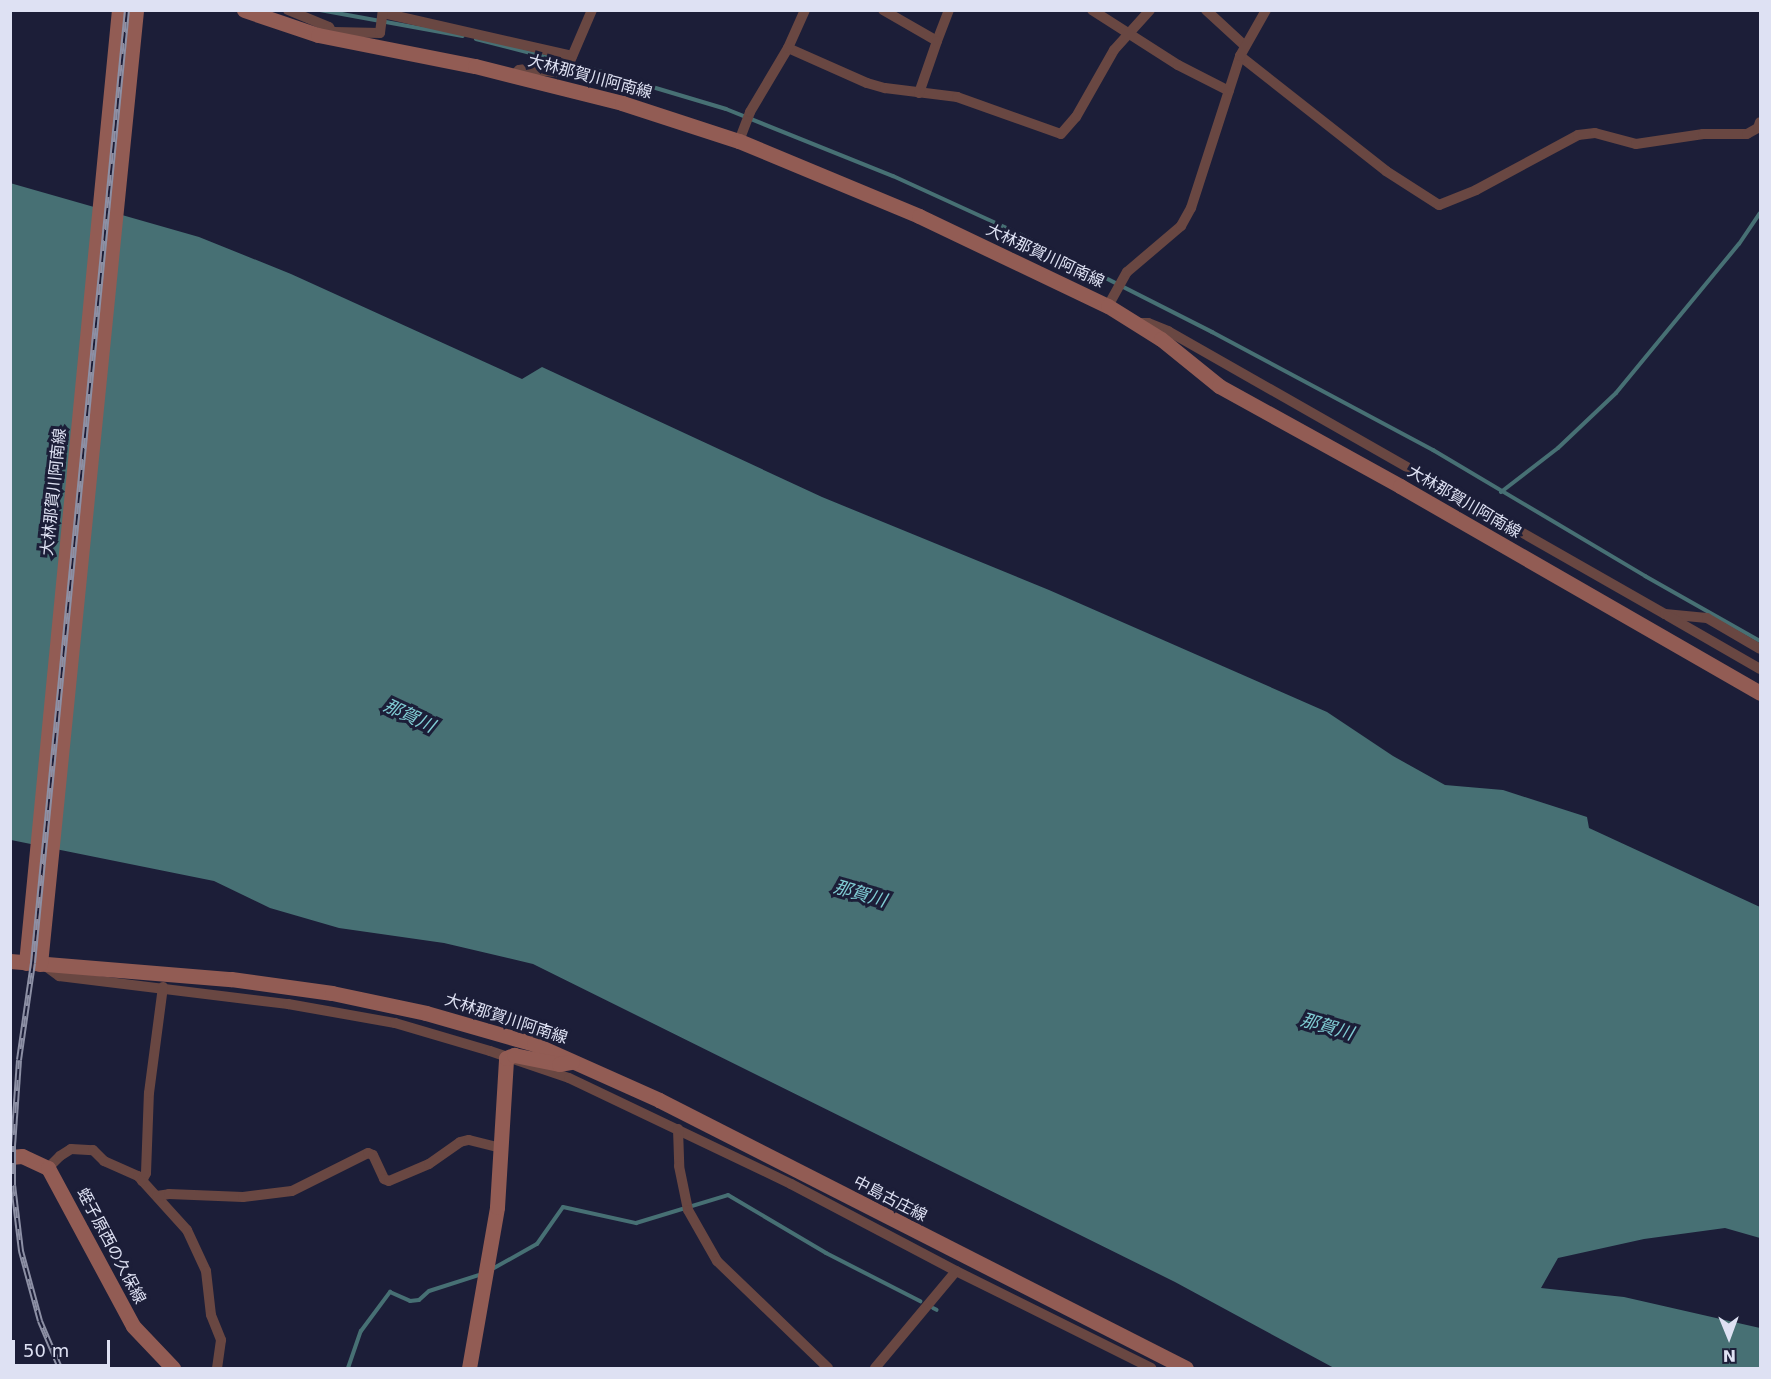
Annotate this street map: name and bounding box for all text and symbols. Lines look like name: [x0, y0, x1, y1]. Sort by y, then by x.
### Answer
street label: 大林那賀川阿南線: [526, 51, 654, 103]
street label: 大林那賀川阿南線: [983, 220, 1107, 292]
street label: 大林那賀川阿南線: [38, 427, 70, 557]
street label: 大林那賀川阿南線: [1404, 462, 1524, 542]
water label: 那賀川: [380, 695, 438, 737]
water label: 那賀川: [831, 876, 889, 912]
street label: 大林那賀川阿南線: [442, 990, 570, 1048]
water label: 那賀川: [1298, 1009, 1356, 1045]
street label: 中島古庄線: [850, 1172, 930, 1226]
street label: 蛭子原西の久保線: [72, 1185, 150, 1307]
north arrow: [1699, 1307, 1759, 1367]
scale bar: [15, 1328, 112, 1366]
text: 50 m: [23, 1340, 69, 1361]
text: N: [1722, 1346, 1736, 1365]

